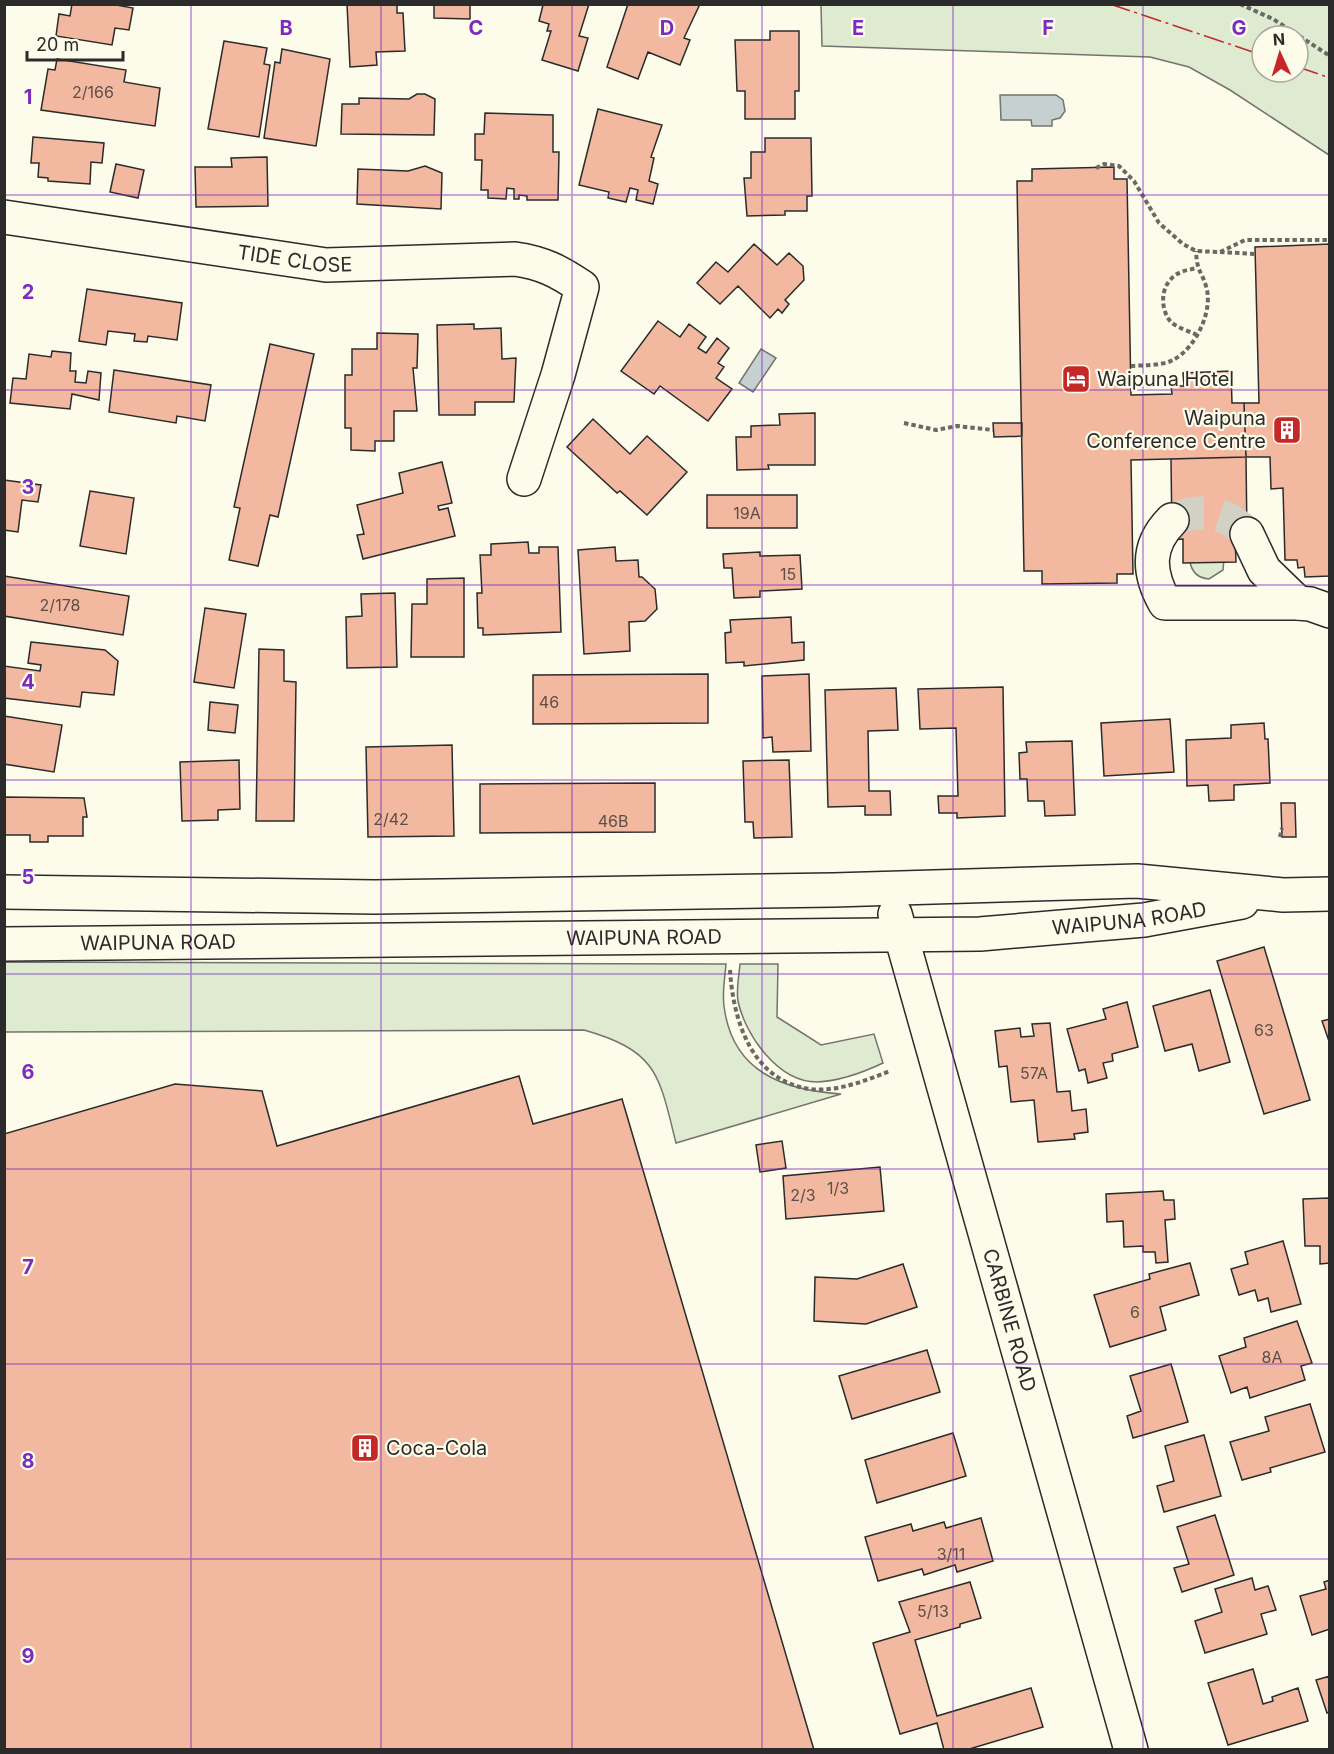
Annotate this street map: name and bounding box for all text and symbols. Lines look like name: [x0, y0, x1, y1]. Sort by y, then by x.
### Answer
text: B: [279, 16, 293, 40]
text: C: [469, 16, 483, 40]
text: D: [660, 16, 674, 40]
text: E: [852, 16, 864, 40]
text: F: [1042, 16, 1054, 40]
text: G: [1231, 16, 1247, 40]
scale bar: [27, 24, 123, 62]
north arrow: [1250, 24, 1310, 84]
text: N: [1272, 29, 1286, 49]
text: 20 m: [36, 34, 79, 55]
house number: 2/166: [72, 82, 114, 102]
text: 1: [24, 85, 32, 109]
street label: TIDE CLOSE: [236, 240, 353, 277]
text: 2: [22, 280, 34, 304]
hotel icon: Waipuna Hotel: [1060, 363, 1092, 395]
place label: Waipuna Hotel: [1097, 367, 1234, 391]
place label: Waipuna Conference Centre: [1086, 406, 1266, 453]
building icon: Waipuna Conference Centre: [1271, 414, 1303, 446]
text: 3: [22, 475, 34, 499]
house number: 19A: [733, 503, 761, 523]
house number: 15: [780, 564, 796, 584]
house number: 2/178: [40, 595, 80, 615]
text: 4: [21, 670, 35, 694]
house number: 46: [539, 692, 559, 712]
house number: 2/42: [373, 809, 409, 829]
house number: 46B: [598, 811, 628, 831]
text: 5: [22, 865, 34, 889]
street label: WAIPUNA ROAD: [1051, 897, 1208, 940]
street label: WAIPUNA ROAD: [566, 925, 722, 950]
street label: WAIPUNA ROAD: [80, 930, 236, 955]
house number: 63: [1254, 1020, 1274, 1040]
text: 6: [22, 1060, 35, 1084]
house number: 57A: [1020, 1063, 1048, 1083]
house number: 1/3: [827, 1178, 849, 1198]
house number: 2/3: [790, 1185, 816, 1205]
street label: CARBINE ROAD: [978, 1246, 1041, 1395]
text: 7: [22, 1255, 34, 1279]
house number: 6: [1130, 1302, 1140, 1322]
house number: 8A: [1262, 1347, 1282, 1367]
building icon: Coca-Cola: [349, 1432, 381, 1464]
place label: Coca-Cola: [386, 1436, 487, 1460]
text: 8: [21, 1449, 35, 1473]
house number: 3/11: [937, 1544, 965, 1564]
house number: 5/13: [917, 1601, 949, 1621]
text: 9: [22, 1644, 35, 1668]

